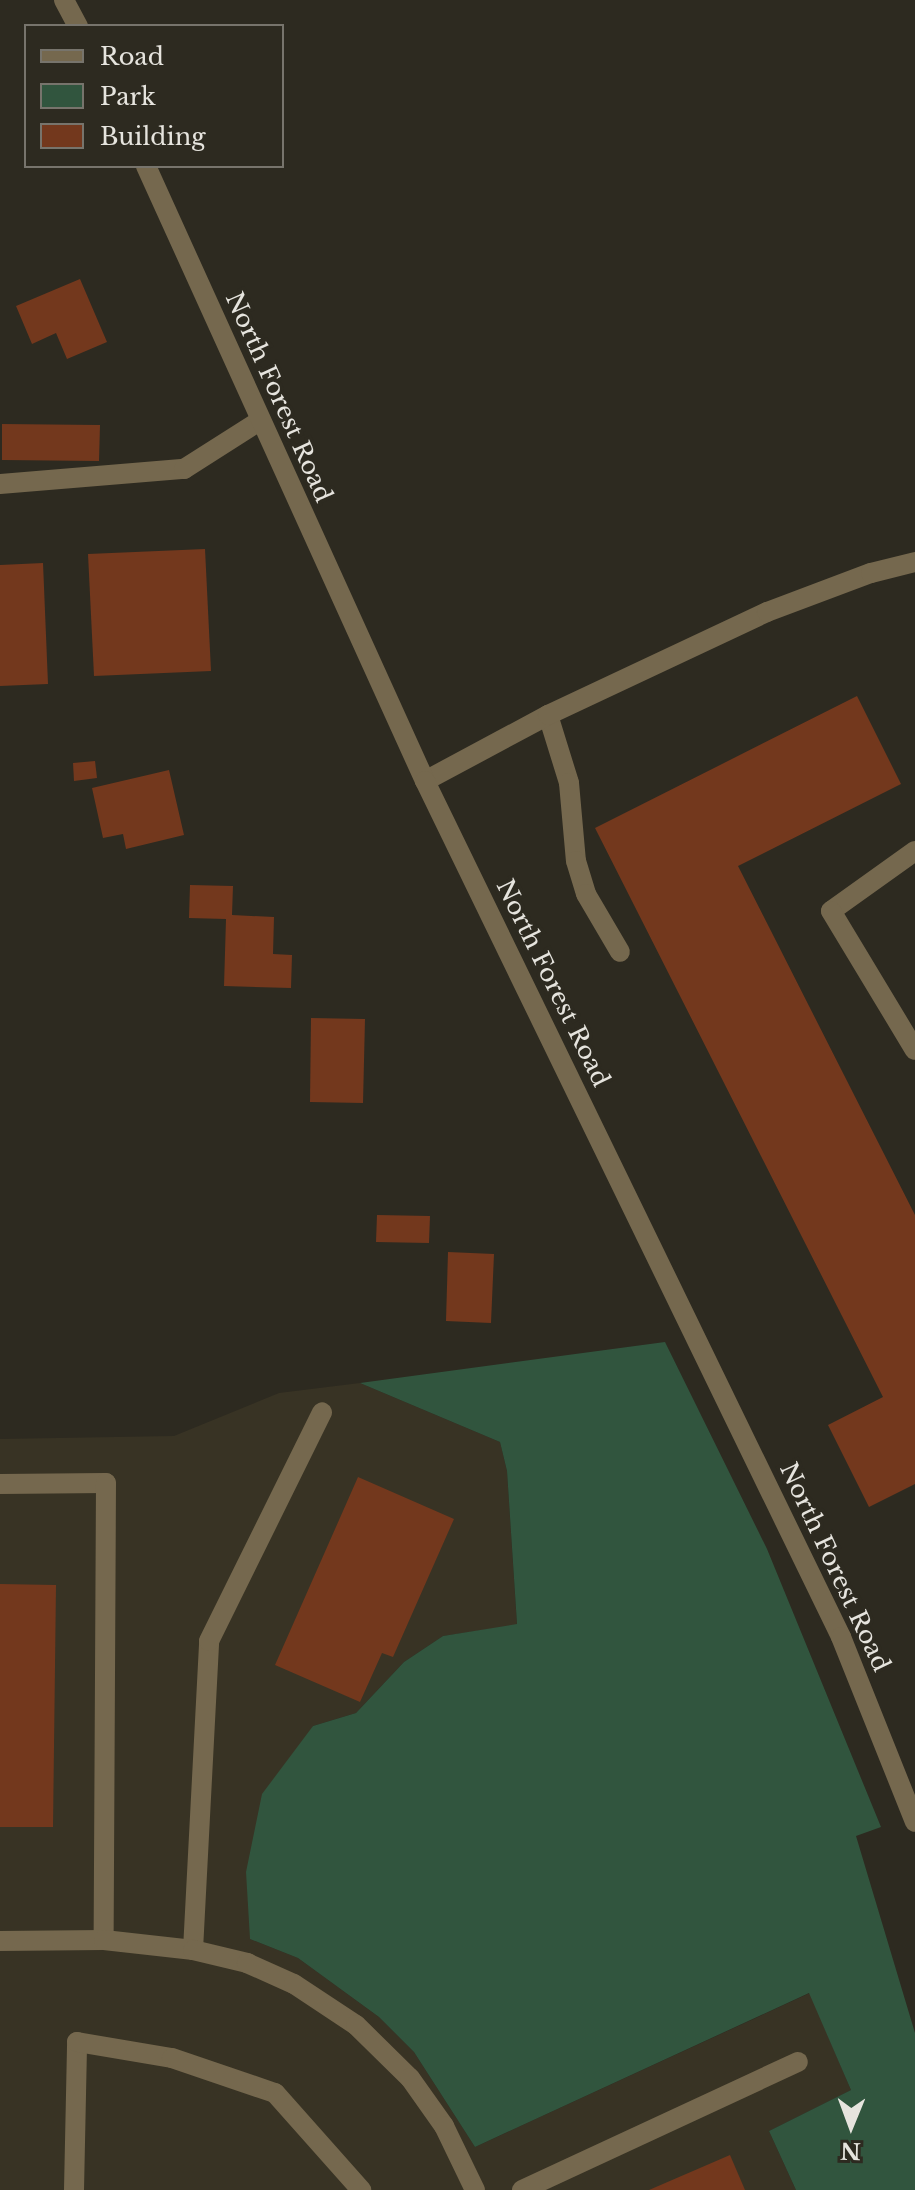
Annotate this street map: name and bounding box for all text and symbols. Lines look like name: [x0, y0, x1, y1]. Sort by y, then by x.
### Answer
legend: [24, 24, 284, 168]
text: Road: [100, 42, 164, 71]
text: Park: [100, 82, 156, 111]
text: Building: [100, 122, 206, 151]
street label: North Forest Road: [220, 287, 338, 507]
street label: North Forest Road: [490, 875, 616, 1091]
street label: North Forest Road: [774, 1458, 896, 1676]
north arrow: [811, 2086, 891, 2166]
text: N: [840, 2137, 861, 2164]

